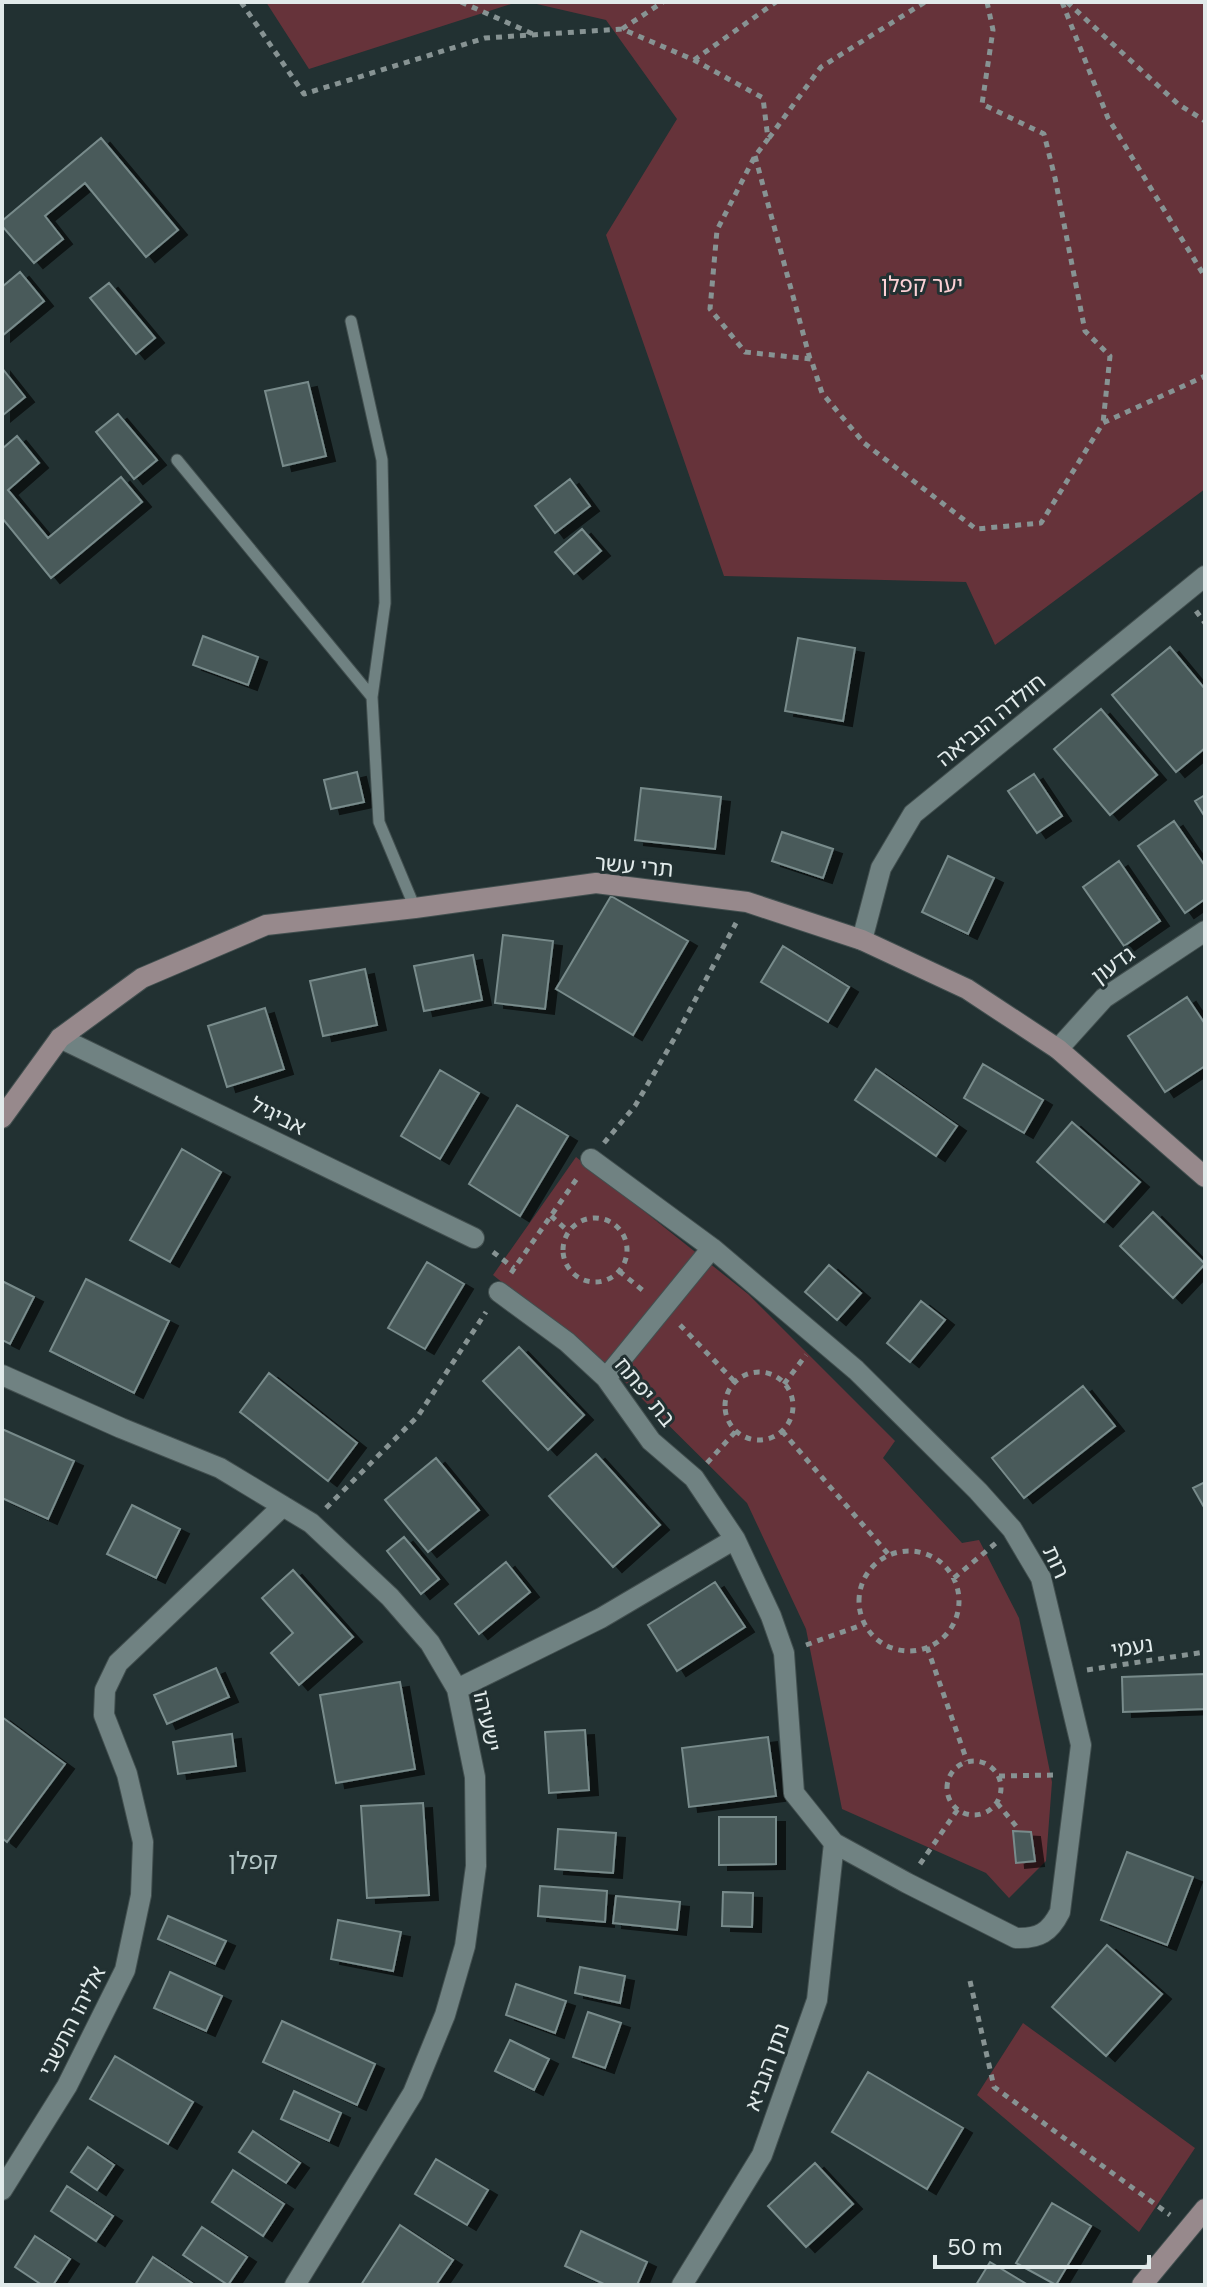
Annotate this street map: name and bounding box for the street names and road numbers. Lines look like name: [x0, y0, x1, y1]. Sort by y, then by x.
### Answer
street label: חולדה הנביאה: [931, 668, 1051, 772]
street label: תרי עשר: [593, 849, 675, 883]
street label: גדעון: [1086, 940, 1140, 990]
street label: אביגיל: [246, 1091, 310, 1141]
street label: בת יפתח: [609, 1352, 681, 1432]
street label: רות: [1037, 1541, 1075, 1583]
street label: נעמי: [1109, 1630, 1155, 1664]
street label: ישעיהו: [467, 1688, 507, 1754]
street label: אליהו התשבי: [33, 1961, 111, 2081]
street label: נתן הנביא: [739, 2020, 795, 2114]

